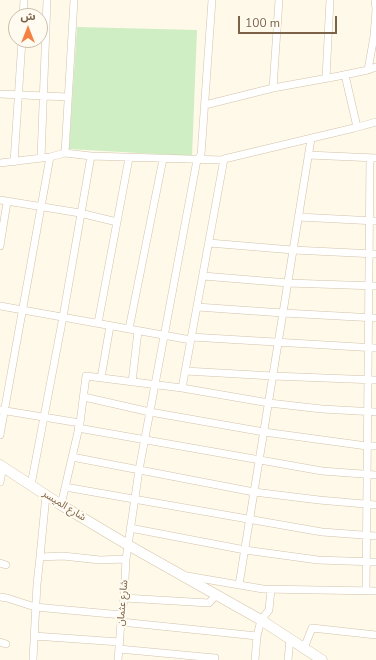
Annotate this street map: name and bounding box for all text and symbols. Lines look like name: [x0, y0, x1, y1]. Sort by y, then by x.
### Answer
north arrow: [8, 8, 48, 48]
scale bar: [240, 8, 339, 34]
text: ش: [20, 9, 36, 24]
text: 100 m: [245, 15, 280, 31]
street label: شارع الميسر: [40, 488, 88, 524]
street label: شارع عثمان: [115, 579, 131, 627]

